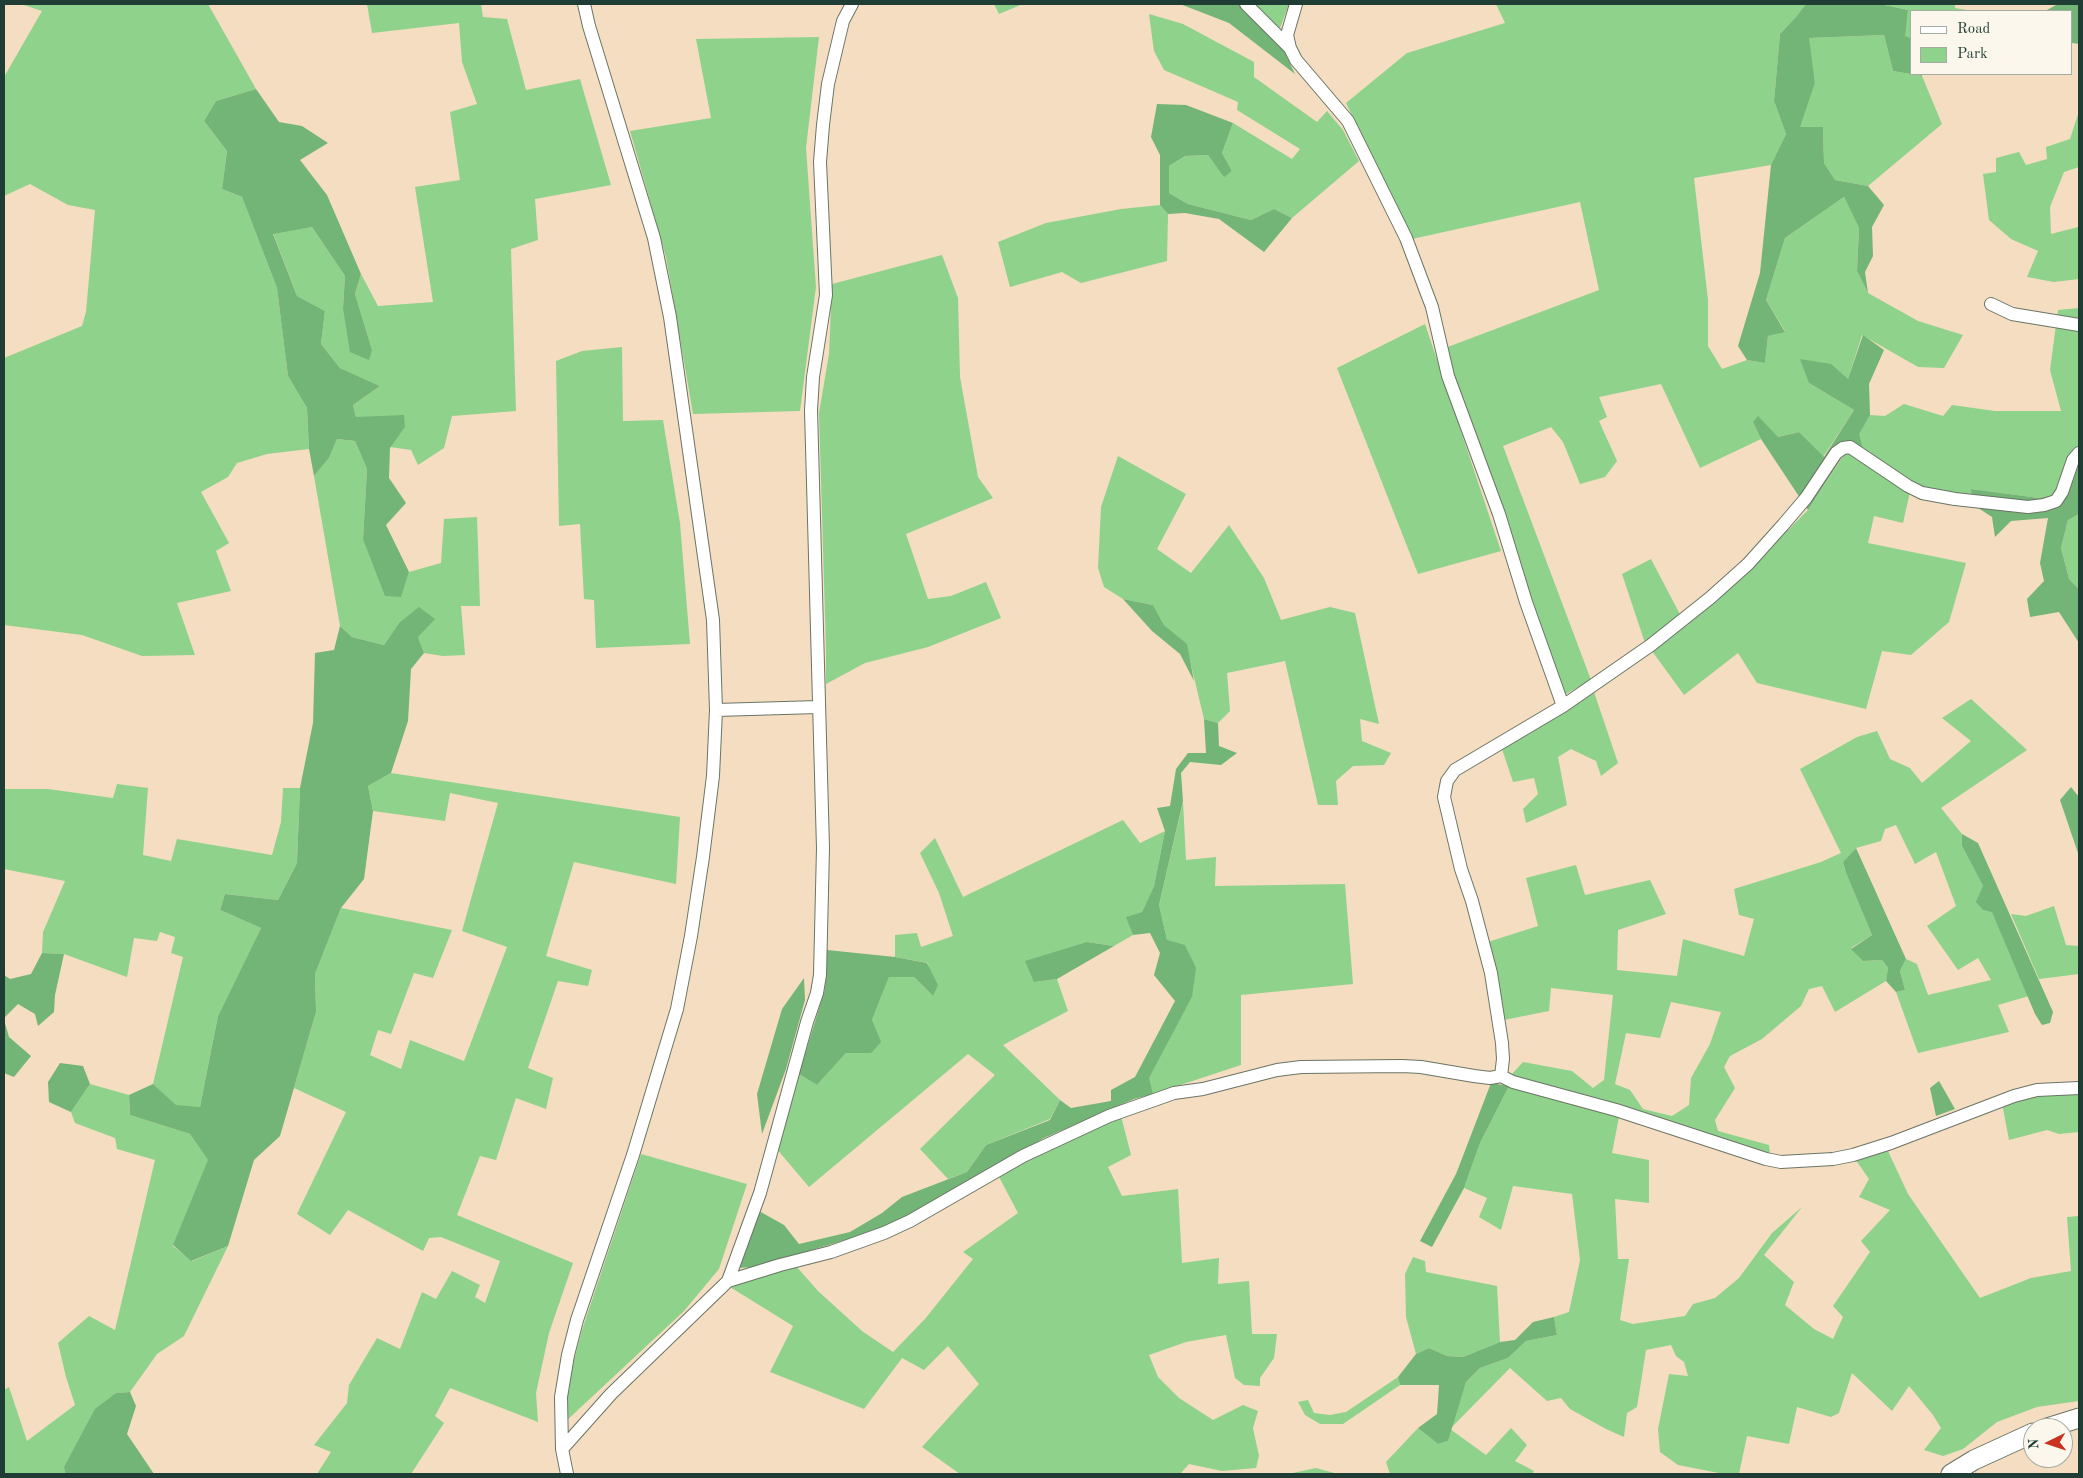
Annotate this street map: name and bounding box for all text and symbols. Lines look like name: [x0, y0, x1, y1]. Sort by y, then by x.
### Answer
legend: [1910, 10, 2073, 75]
text: Road: [1957, 22, 1990, 37]
text: Park: [1957, 47, 1988, 62]
north arrow: [2023, 1418, 2073, 1468]
text: N: [2027, 1438, 2041, 1450]

